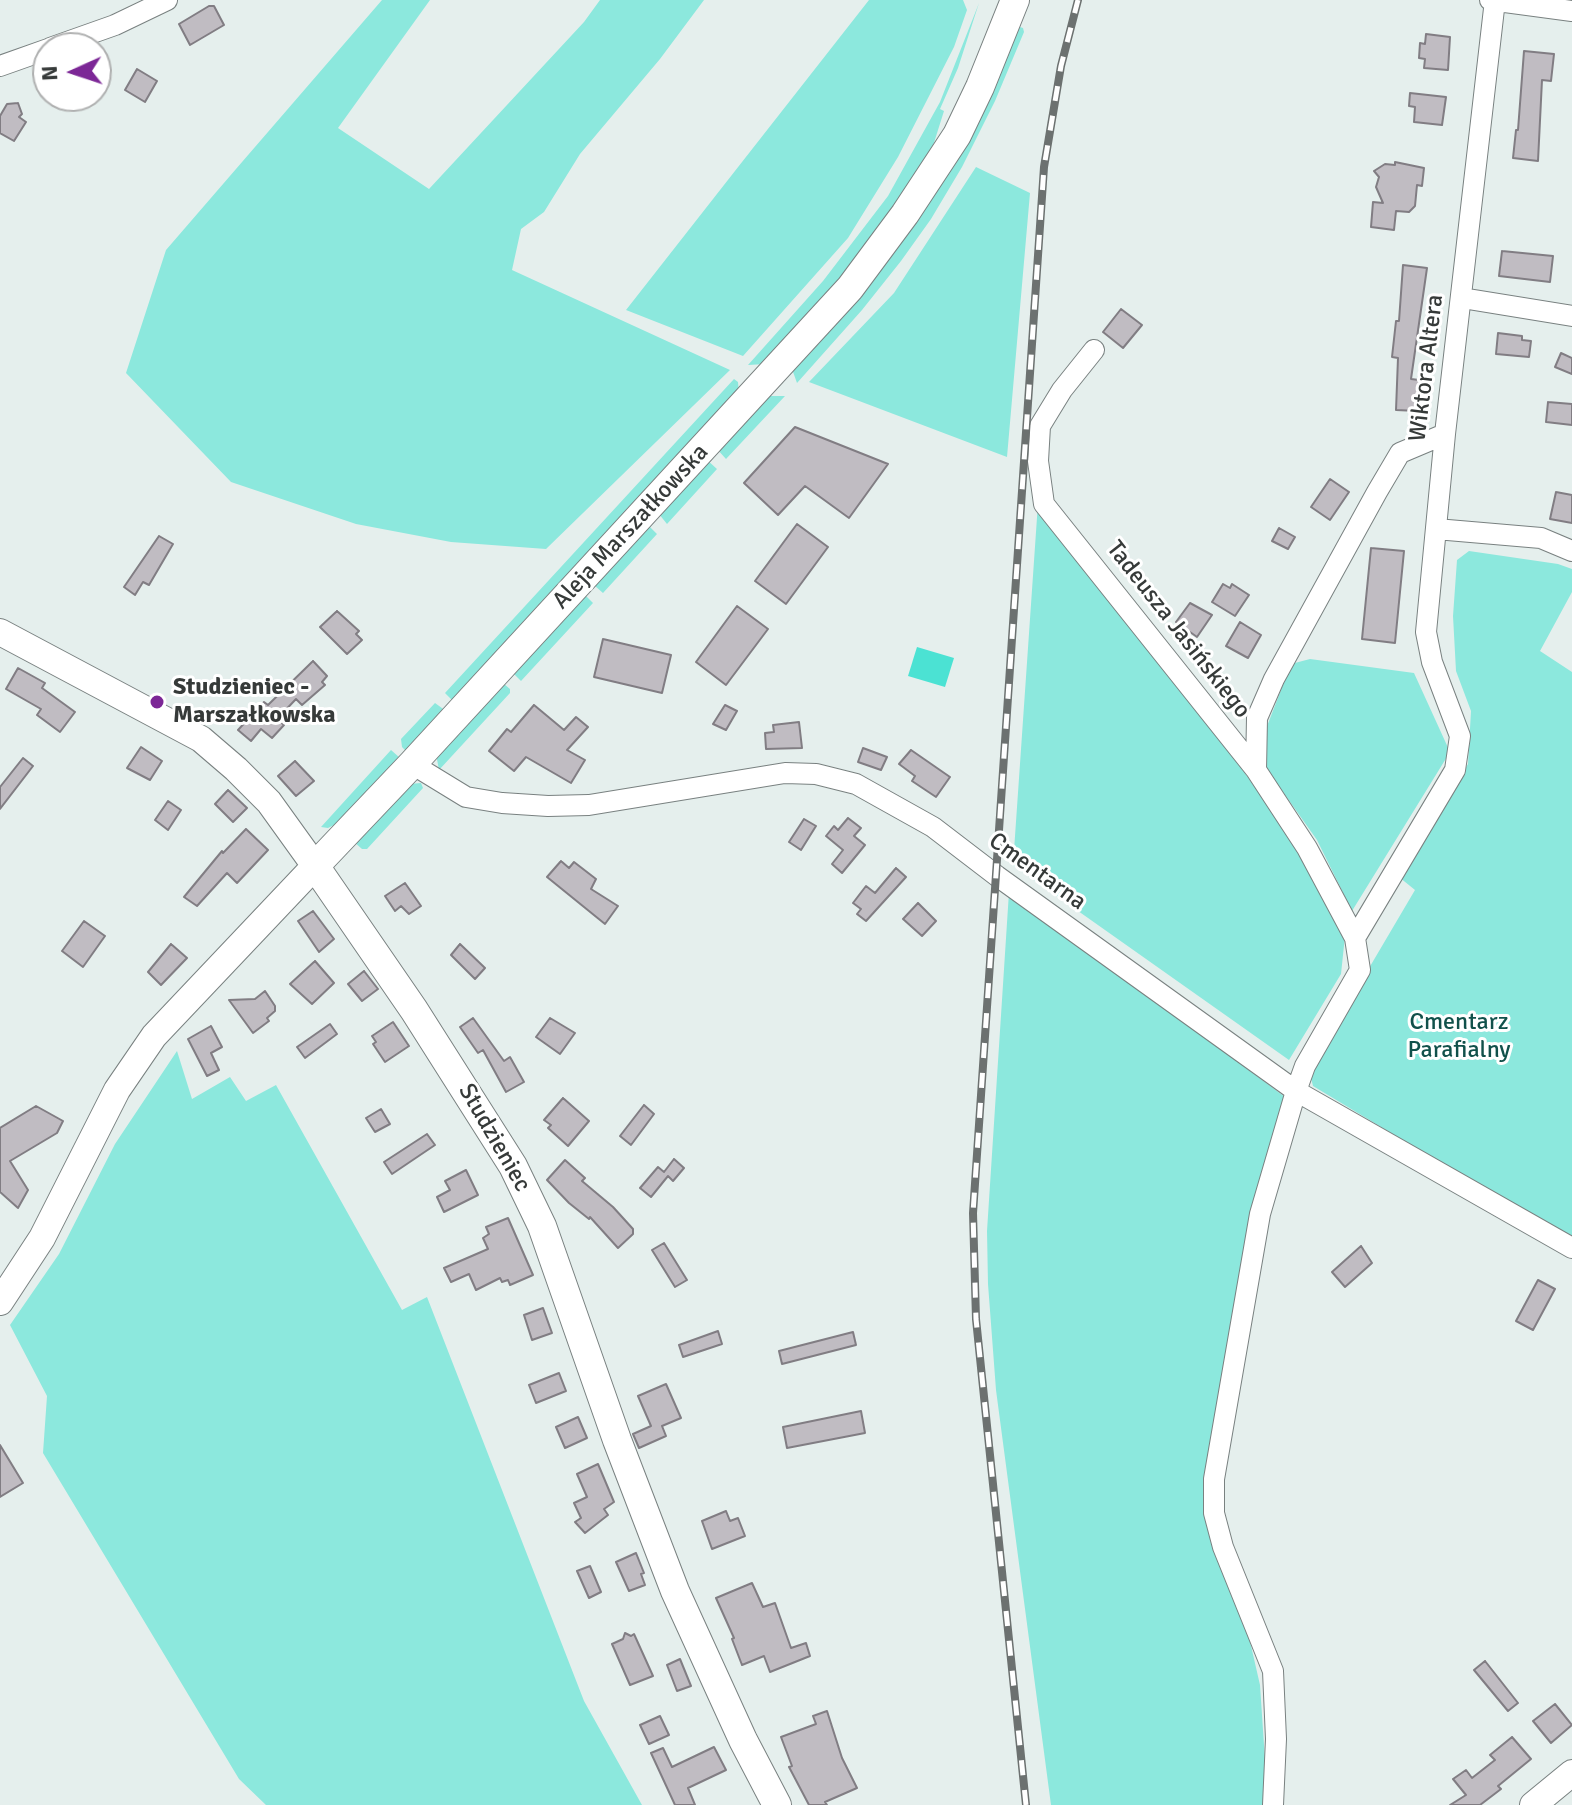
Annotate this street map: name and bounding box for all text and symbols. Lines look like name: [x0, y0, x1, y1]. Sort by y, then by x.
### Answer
north arrow: [32, 32, 112, 112]
text: N: [36, 65, 63, 82]
street label: Wiktora Altera: [1404, 293, 1450, 443]
street label: Aleja Marszałkowska: [547, 439, 715, 615]
street label: Tadeusza Jasińskiego: [1100, 536, 1256, 724]
place label: Studzieniec - Marszałkowska: [173, 674, 336, 730]
marker: Studzieniec - Marszałkowska: [148, 693, 166, 711]
street label: Cmentarna: [983, 827, 1091, 917]
park label: Cmentarz Parafialny: [1407, 1009, 1511, 1065]
street label: Studzieniec: [452, 1079, 536, 1197]

